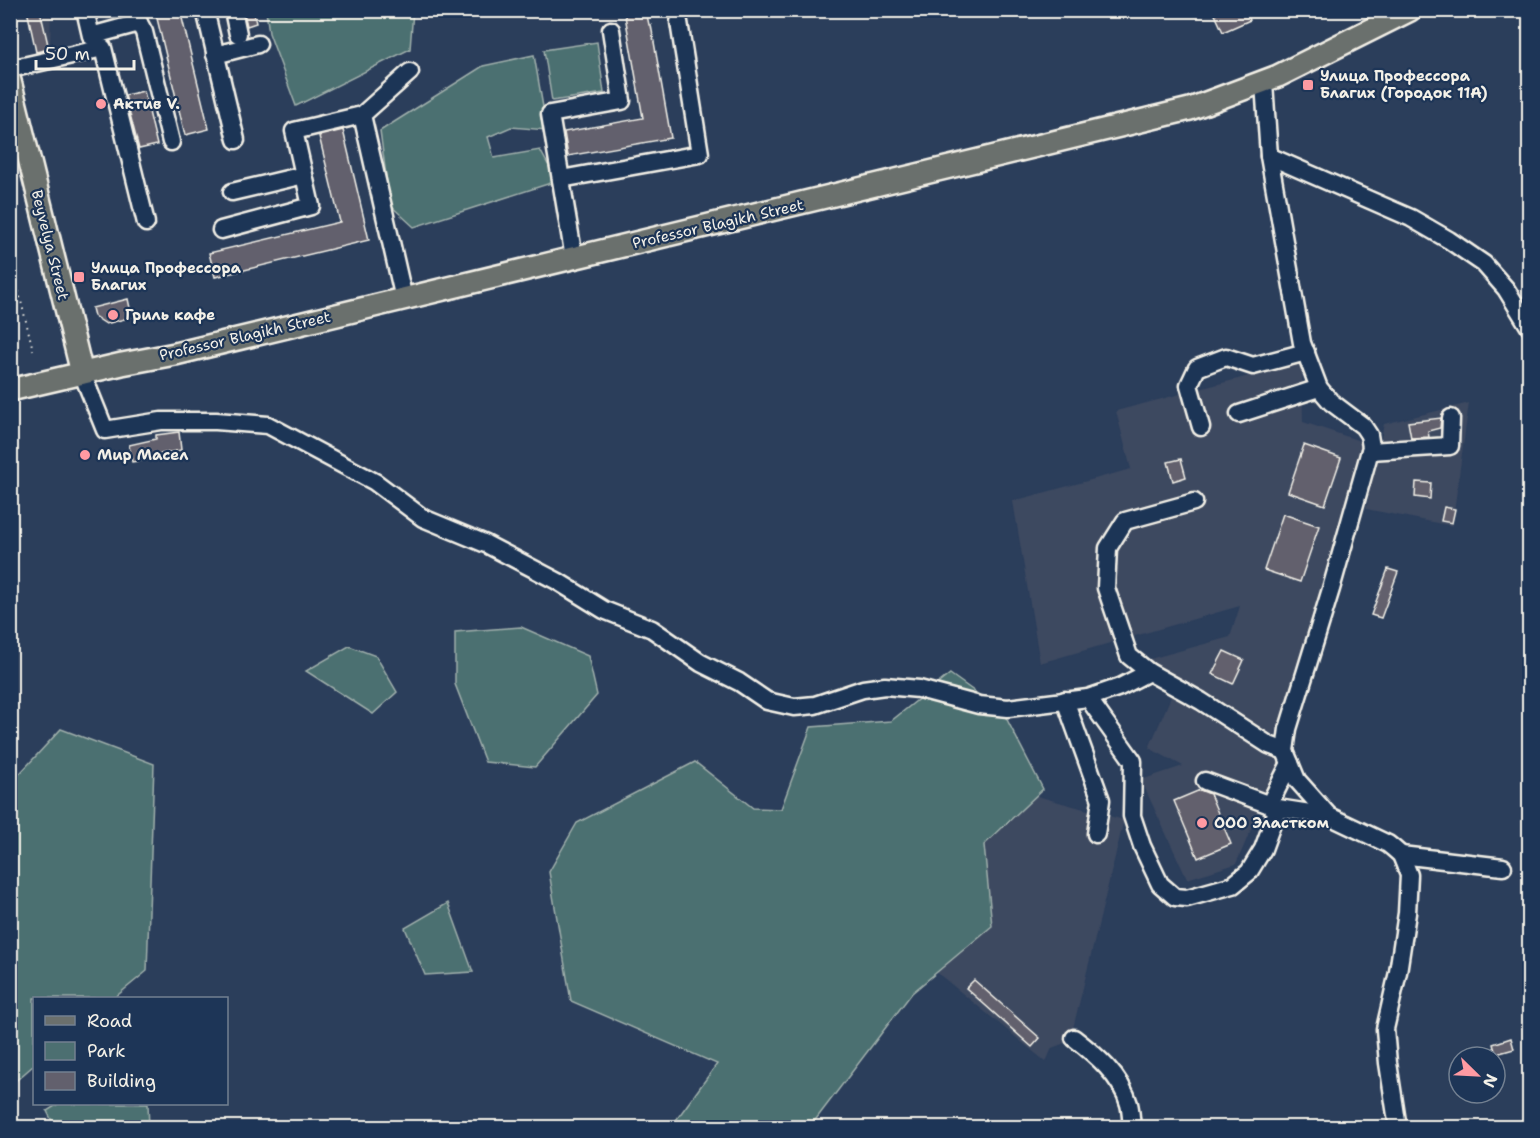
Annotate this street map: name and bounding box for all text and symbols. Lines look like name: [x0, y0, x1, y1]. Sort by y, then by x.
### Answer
scale bar: [36, 33, 134, 71]
text: 50 m: [45, 42, 90, 66]
place label: Улица Профессора Благих (Городок 11А): [1320, 66, 1488, 103]
marker: Улица Профессора Благих (Городок 11А): [1301, 78, 1315, 92]
place label: Актив V.: [113, 94, 180, 114]
marker: Актив V.: [94, 97, 108, 111]
street label: Beyvelya Street: [27, 188, 73, 302]
street label: Professor Blagikh Street: [630, 195, 806, 253]
place label: Улица Профессора Благих: [91, 258, 242, 295]
marker: Улица Профессора Благих: [72, 270, 86, 284]
place label: Гриль кафе: [125, 305, 215, 325]
street label: Professor Blagikh Street: [157, 307, 333, 365]
marker: Гриль кафе: [106, 308, 120, 322]
place label: Мир Масел: [97, 445, 188, 465]
marker: Мир Масел: [78, 448, 92, 462]
place label: ООО Эластком: [1214, 813, 1329, 833]
marker: ООО Эластком: [1195, 816, 1209, 830]
legend: [33, 997, 228, 1105]
text: Road: [87, 1009, 132, 1033]
text: Park: [87, 1039, 126, 1063]
north arrow: [1447, 1045, 1507, 1105]
text: Building: [87, 1069, 156, 1093]
text: N: [1478, 1071, 1502, 1091]

